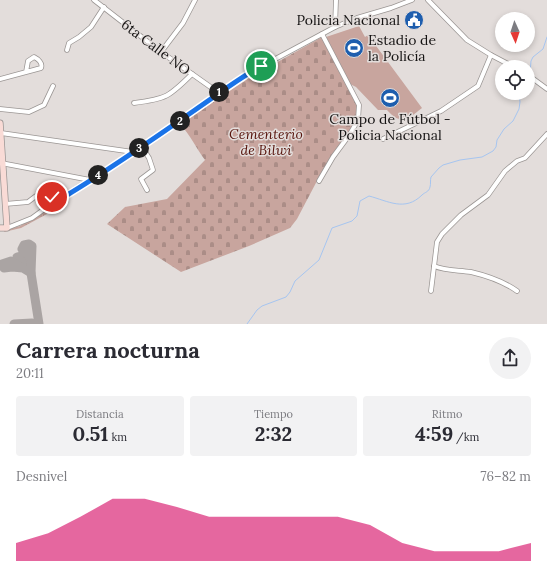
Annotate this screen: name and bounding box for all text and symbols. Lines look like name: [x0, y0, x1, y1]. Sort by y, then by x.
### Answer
public building icon: Policia Nacional: [403, 9, 425, 31]
place label: Policia Nacional: [297, 11, 400, 29]
north arrow: [495, 12, 535, 52]
map controls: [495, 12, 535, 100]
street label: 6ta Calle NO: [118, 15, 194, 79]
place label: Estadio de la Policía: [368, 31, 436, 65]
sports icon: Estadio de la Policía: [343, 37, 365, 59]
pin: [244, 49, 278, 83]
icon: arrive: [250, 55, 272, 77]
button: locate: [495, 60, 535, 100]
pin: 1: [209, 82, 229, 102]
text: 1: [217, 85, 221, 99]
sports icon: Campo de Fútbol - Policia Nacional: [379, 87, 401, 109]
place label: Campo de Fútbol - Policia Nacional: [329, 110, 451, 144]
pin: 2: [170, 111, 190, 131]
text: 2: [177, 114, 183, 128]
park label: Cementerio de Bilwi: [229, 125, 303, 159]
pin: 3: [129, 138, 149, 158]
text: 3: [136, 141, 142, 155]
pin: 4: [88, 165, 108, 185]
text: 4: [95, 168, 101, 182]
pin: [35, 180, 69, 214]
icon: check: [41, 186, 63, 208]
text: Carrera nocturna: [16, 336, 200, 364]
button: share: [489, 337, 531, 379]
text: 20:11: [16, 365, 44, 382]
text: Distancia: [76, 407, 124, 421]
text: Tiempo: [254, 407, 293, 421]
text: Ritmo: [432, 407, 463, 421]
text: 0.51: [73, 421, 108, 446]
text: 2:32: [255, 421, 292, 446]
text: 4:59: [415, 421, 453, 446]
text: km: [108, 430, 127, 444]
text: /km: [453, 430, 479, 444]
text: Desnivel: [16, 468, 67, 485]
text: 76–82 m: [480, 468, 531, 485]

